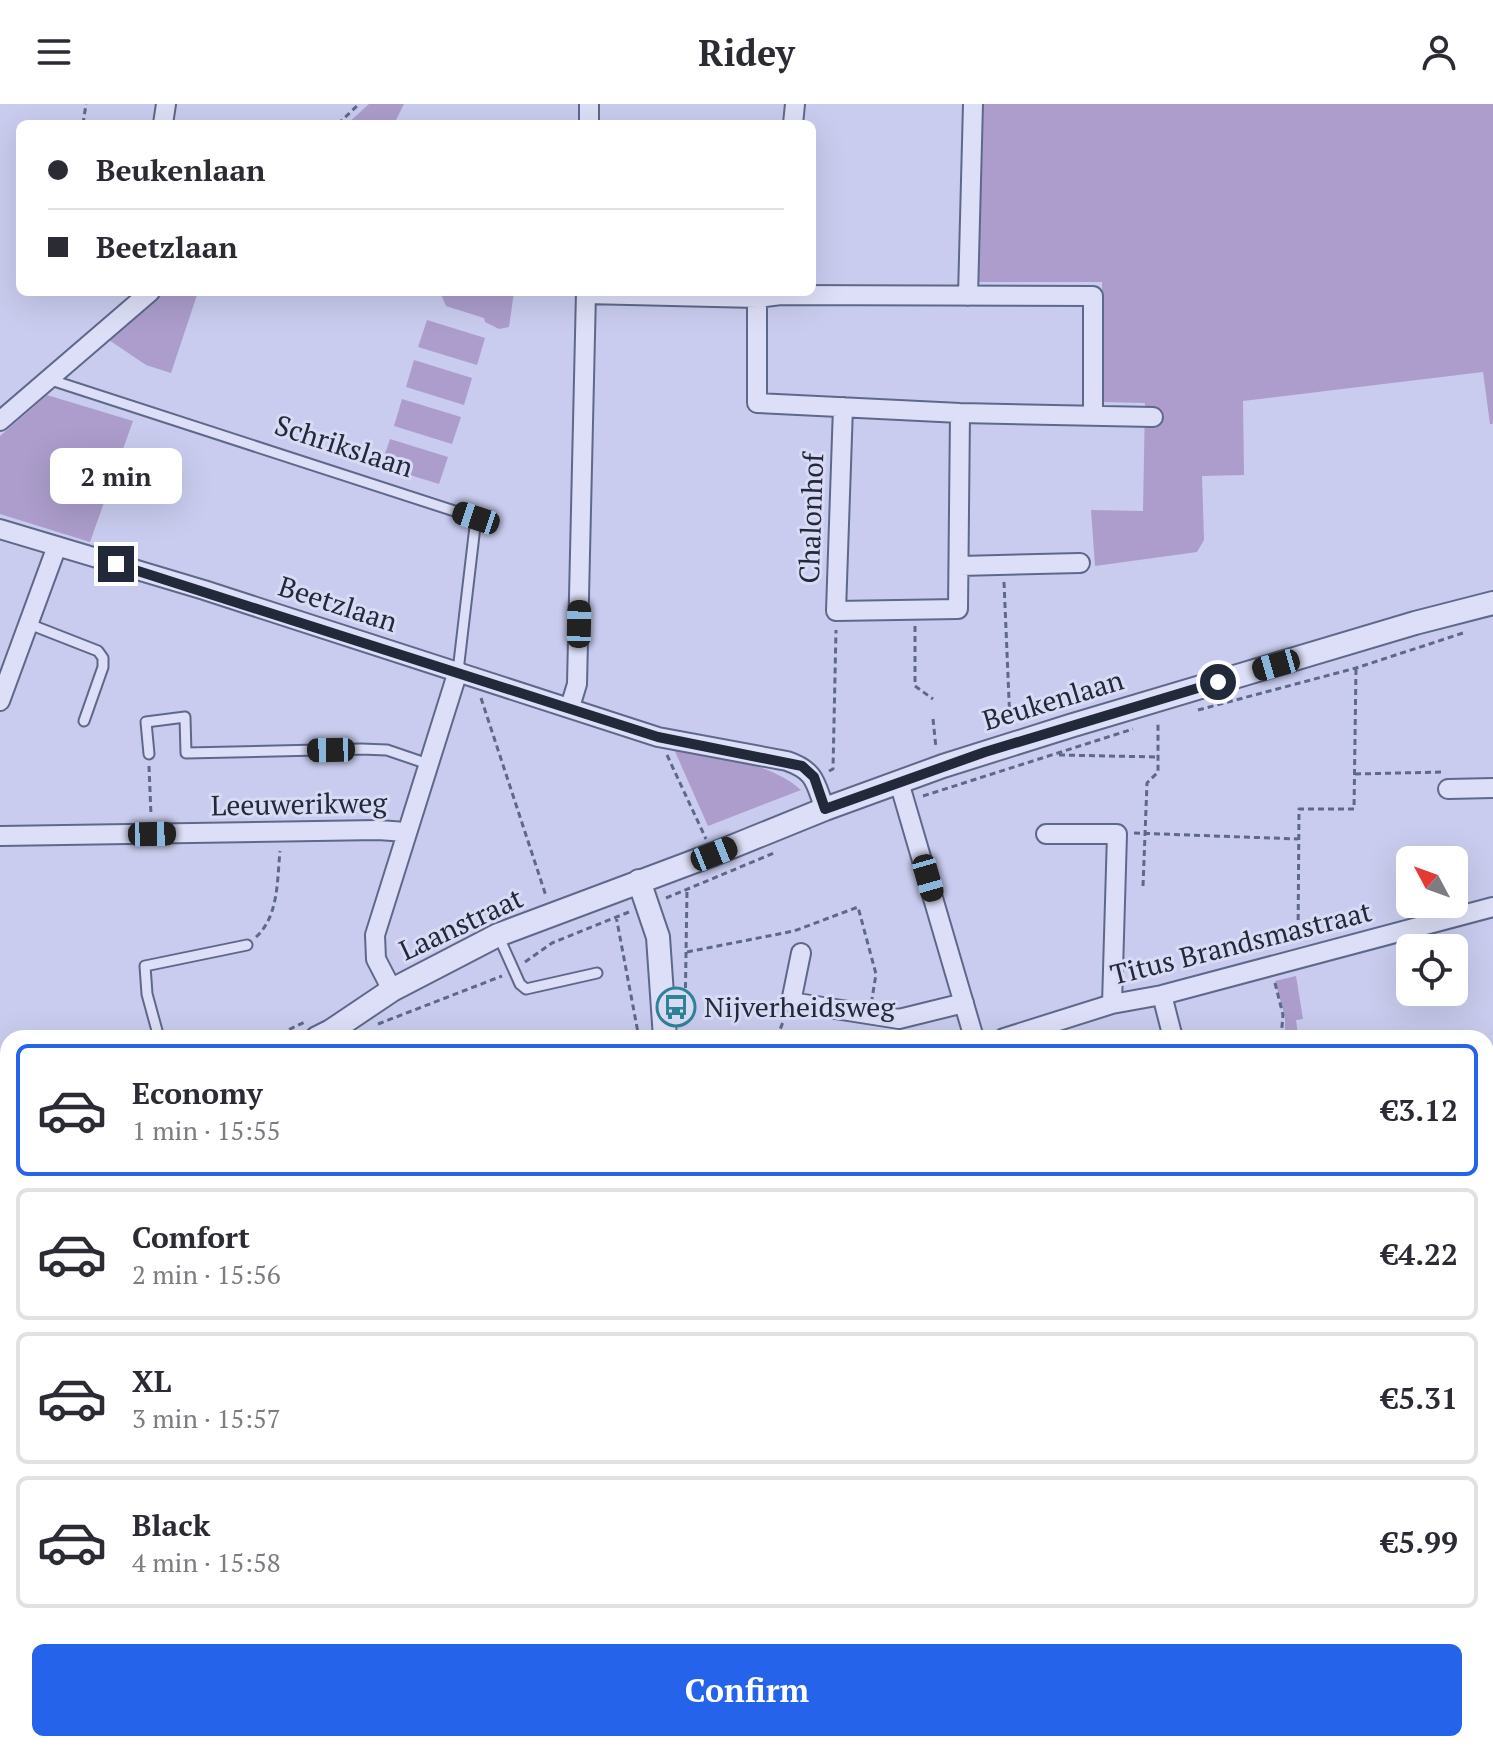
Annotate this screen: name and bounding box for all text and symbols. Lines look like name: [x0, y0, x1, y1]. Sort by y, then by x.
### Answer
text: Ridey: [698, 29, 795, 76]
icon: menu: [32, 30, 76, 74]
icon: person: [1417, 30, 1461, 74]
text: Beukenlaan: [96, 150, 265, 190]
text: Beetzlaan: [96, 227, 238, 267]
street label: Schrikslaan: [270, 406, 418, 485]
callout: 2 min: [50, 448, 182, 504]
street label: Chalonhof: [790, 450, 831, 584]
text: 2 min: [80, 459, 152, 493]
car: [449, 499, 503, 537]
route end: [98, 546, 134, 582]
street label: Beetzlaan: [274, 567, 403, 640]
car: [567, 600, 591, 648]
car: [1250, 647, 1302, 683]
street label: Beukenlaan: [978, 660, 1128, 738]
route start: [1200, 664, 1236, 700]
car: [307, 738, 355, 762]
street label: Leeuwerikweg: [211, 783, 389, 824]
car: [128, 822, 176, 846]
car: [687, 834, 741, 874]
north arrow: [1396, 846, 1468, 918]
map controls: [1396, 846, 1468, 1006]
car: [910, 852, 946, 904]
street label: Laanstraat: [393, 879, 529, 968]
street label: Titus Brandsmastraat: [1106, 892, 1376, 993]
button: locate: [1396, 934, 1468, 1006]
bus stop icon: Nijverheidsweg: [655, 986, 697, 1028]
place label: Nijverheidsweg: [704, 988, 896, 1025]
text: Economy: [132, 1073, 263, 1113]
icon: car: [36, 1074, 108, 1146]
text: €3.12: [1381, 1090, 1458, 1130]
text: 1 min · 15:55: [132, 1113, 281, 1147]
text: Comfort: [132, 1217, 250, 1257]
icon: car: [36, 1218, 108, 1290]
text: €4.22: [1381, 1234, 1458, 1274]
text: 2 min · 15:56: [132, 1257, 281, 1291]
text: XL: [132, 1361, 171, 1401]
icon: car: [36, 1362, 108, 1434]
text: €5.31: [1381, 1378, 1458, 1418]
text: 3 min · 15:57: [132, 1401, 281, 1435]
text: Black: [132, 1505, 210, 1545]
icon: car: [36, 1506, 108, 1578]
text: €5.99: [1381, 1522, 1458, 1562]
text: 4 min · 15:58: [132, 1545, 281, 1579]
button: Confirm: [32, 1644, 1462, 1736]

